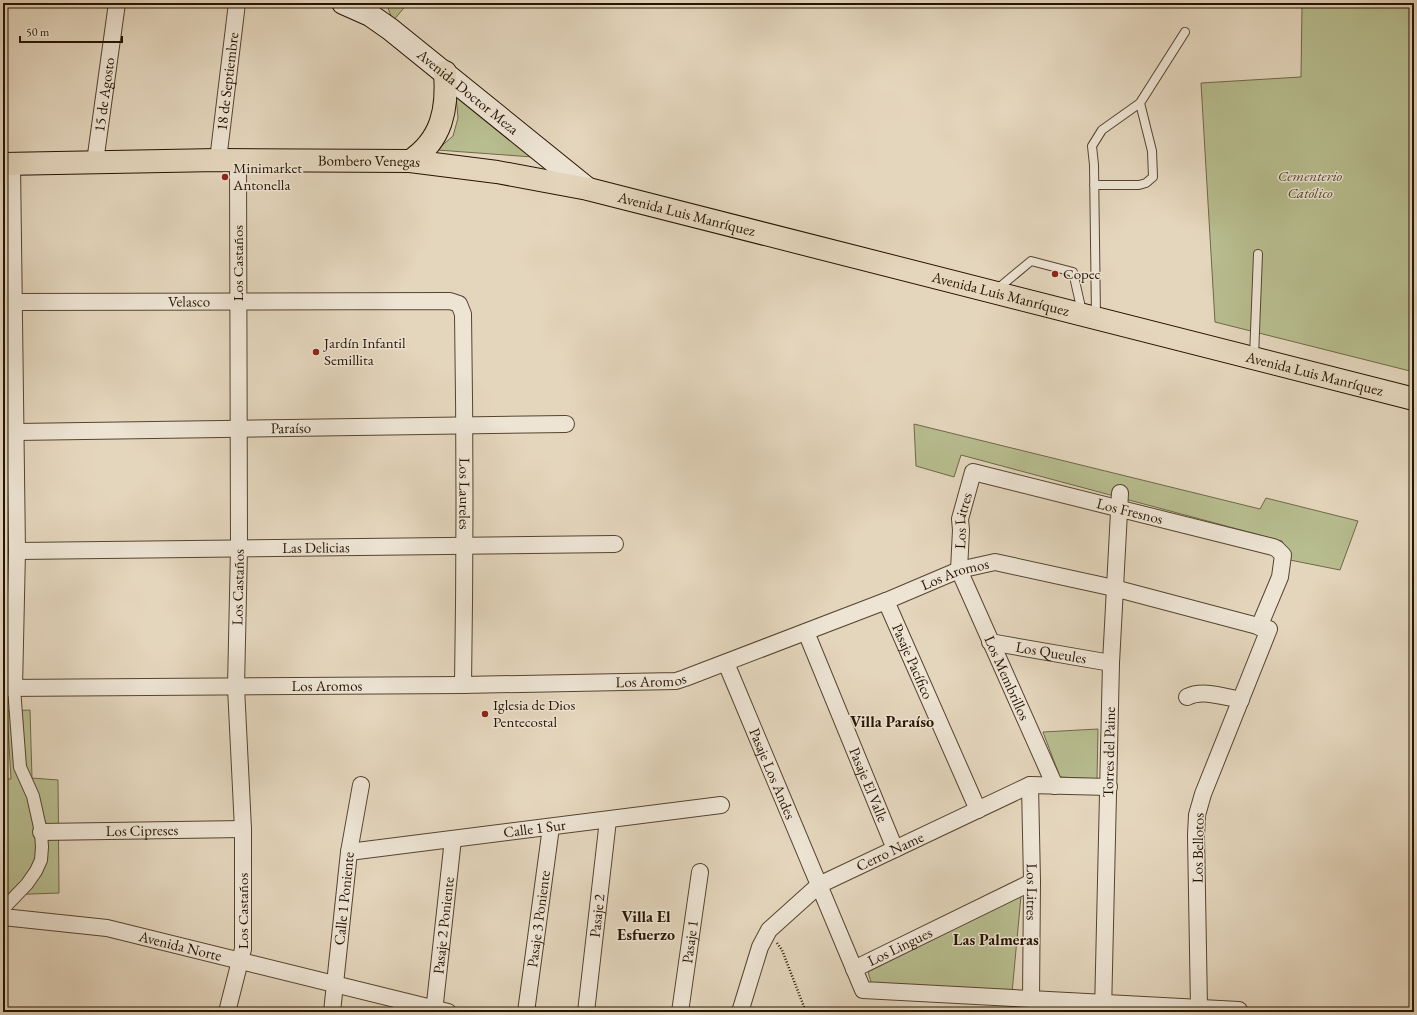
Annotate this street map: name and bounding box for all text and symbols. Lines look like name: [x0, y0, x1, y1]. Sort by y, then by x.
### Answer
scale bar: [20, 18, 122, 44]
text: 50 m: [26, 24, 50, 40]
street label: 18 de Septiembre: [212, 31, 242, 132]
street label: Avenida Doctor Meza: [413, 44, 523, 138]
street label: 15 de Agosto: [89, 56, 118, 133]
street label: Bombero Venegas: [318, 151, 422, 171]
place label: Minimarket Antonella: [232, 158, 302, 194]
park label: Cementerio Católico: [1278, 166, 1343, 202]
marker: Minimarket Antonella: [220, 172, 230, 182]
street label: Avenida Luis Manríquez: [615, 187, 758, 240]
street label: Los Castaños: [228, 225, 247, 301]
place label: Copec: [1063, 264, 1101, 283]
street label: Avenida Luis Manríquez: [929, 267, 1072, 320]
marker: Copec: [1050, 269, 1060, 279]
street label: Velasco: [168, 292, 210, 311]
place label: Jardín Infantil Semillita: [322, 333, 406, 369]
street label: Avenida Luis Manríquez: [1243, 346, 1386, 400]
marker: Jardín Infantil Semillita: [311, 347, 321, 357]
street label: Paraíso: [271, 418, 311, 437]
street label: Los Laureles: [455, 458, 475, 530]
street label: Los Litres: [950, 490, 976, 549]
street label: Los Fresnos: [1095, 493, 1165, 528]
street label: Las Delicias: [282, 537, 350, 557]
street label: Los Castaños: [227, 549, 248, 626]
street label: Los Aromos: [918, 554, 991, 594]
street label: Pasaje Pacífico: [888, 620, 938, 702]
street label: Los Membrillos: [980, 633, 1035, 723]
street label: Los Queules: [1014, 637, 1088, 668]
street label: Los Aromos: [615, 668, 689, 691]
street label: Los Aromos: [291, 676, 363, 695]
place label: Iglesia de Dios Pentecostal: [493, 695, 575, 731]
street label: Torres del Paine: [1098, 706, 1119, 798]
marker: Iglesia de Dios Pentecostal: [480, 709, 490, 719]
district label: Villa Paraíso: [850, 711, 934, 732]
street label: Pasaje Los Andes: [745, 725, 800, 822]
street label: Pasaje El Valle: [845, 744, 893, 825]
street label: Los Bellotos: [1187, 813, 1208, 883]
street label: Calle 1 Sur: [502, 815, 567, 841]
street label: Los Cipreses: [106, 820, 179, 840]
street label: Cerro Name: [853, 827, 927, 875]
street label: Calle 1 Poniente: [329, 851, 358, 946]
street label: Los Litres: [1023, 863, 1042, 921]
street label: Pasaje 3 Poniente: [522, 869, 554, 968]
street label: Los Castaños: [233, 873, 252, 949]
street label: Pasaje 2 Poniente: [428, 876, 458, 975]
street label: Pasaje 2: [585, 892, 609, 938]
district label: Villa El Esfuerzo: [617, 906, 675, 945]
street label: Pasaje 1: [677, 919, 702, 965]
street label: Los Lingues: [864, 922, 935, 970]
street label: Avenida Norte: [136, 926, 224, 965]
district label: Las Palmeras: [953, 929, 1039, 950]

